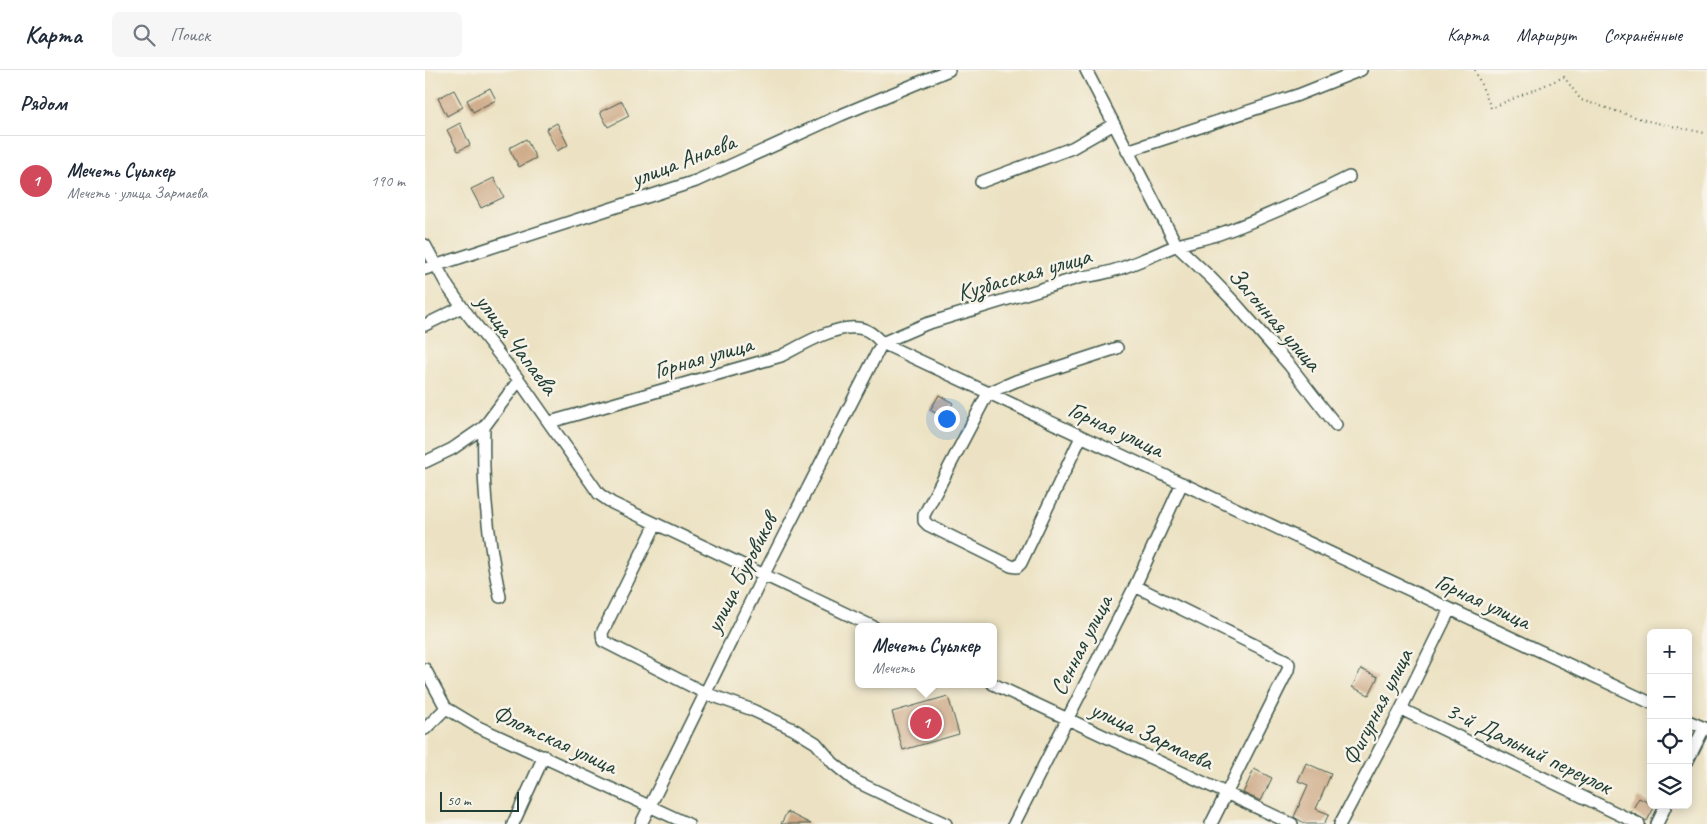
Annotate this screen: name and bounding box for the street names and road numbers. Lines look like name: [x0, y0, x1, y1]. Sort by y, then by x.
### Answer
street label: улица Анаева: [625, 126, 741, 194]
street label: Кузбасская улица: [954, 240, 1096, 308]
street label: Загонная улица: [1222, 261, 1329, 378]
street label: улица Чапаева: [468, 286, 566, 402]
street label: Горная улица: [650, 328, 758, 385]
street label: Горная улица: [1064, 394, 1170, 465]
street label: улица Буровиков: [697, 504, 786, 639]
street label: Горная улица: [1431, 566, 1537, 637]
street label: Сенная улица: [1043, 588, 1120, 700]
street label: Фигурная улица: [1335, 642, 1420, 770]
street label: улица Зармаева: [1084, 693, 1219, 777]
street label: 3-й Дальний переулок: [1441, 695, 1619, 802]
street label: Флотская улица: [488, 697, 624, 782]

